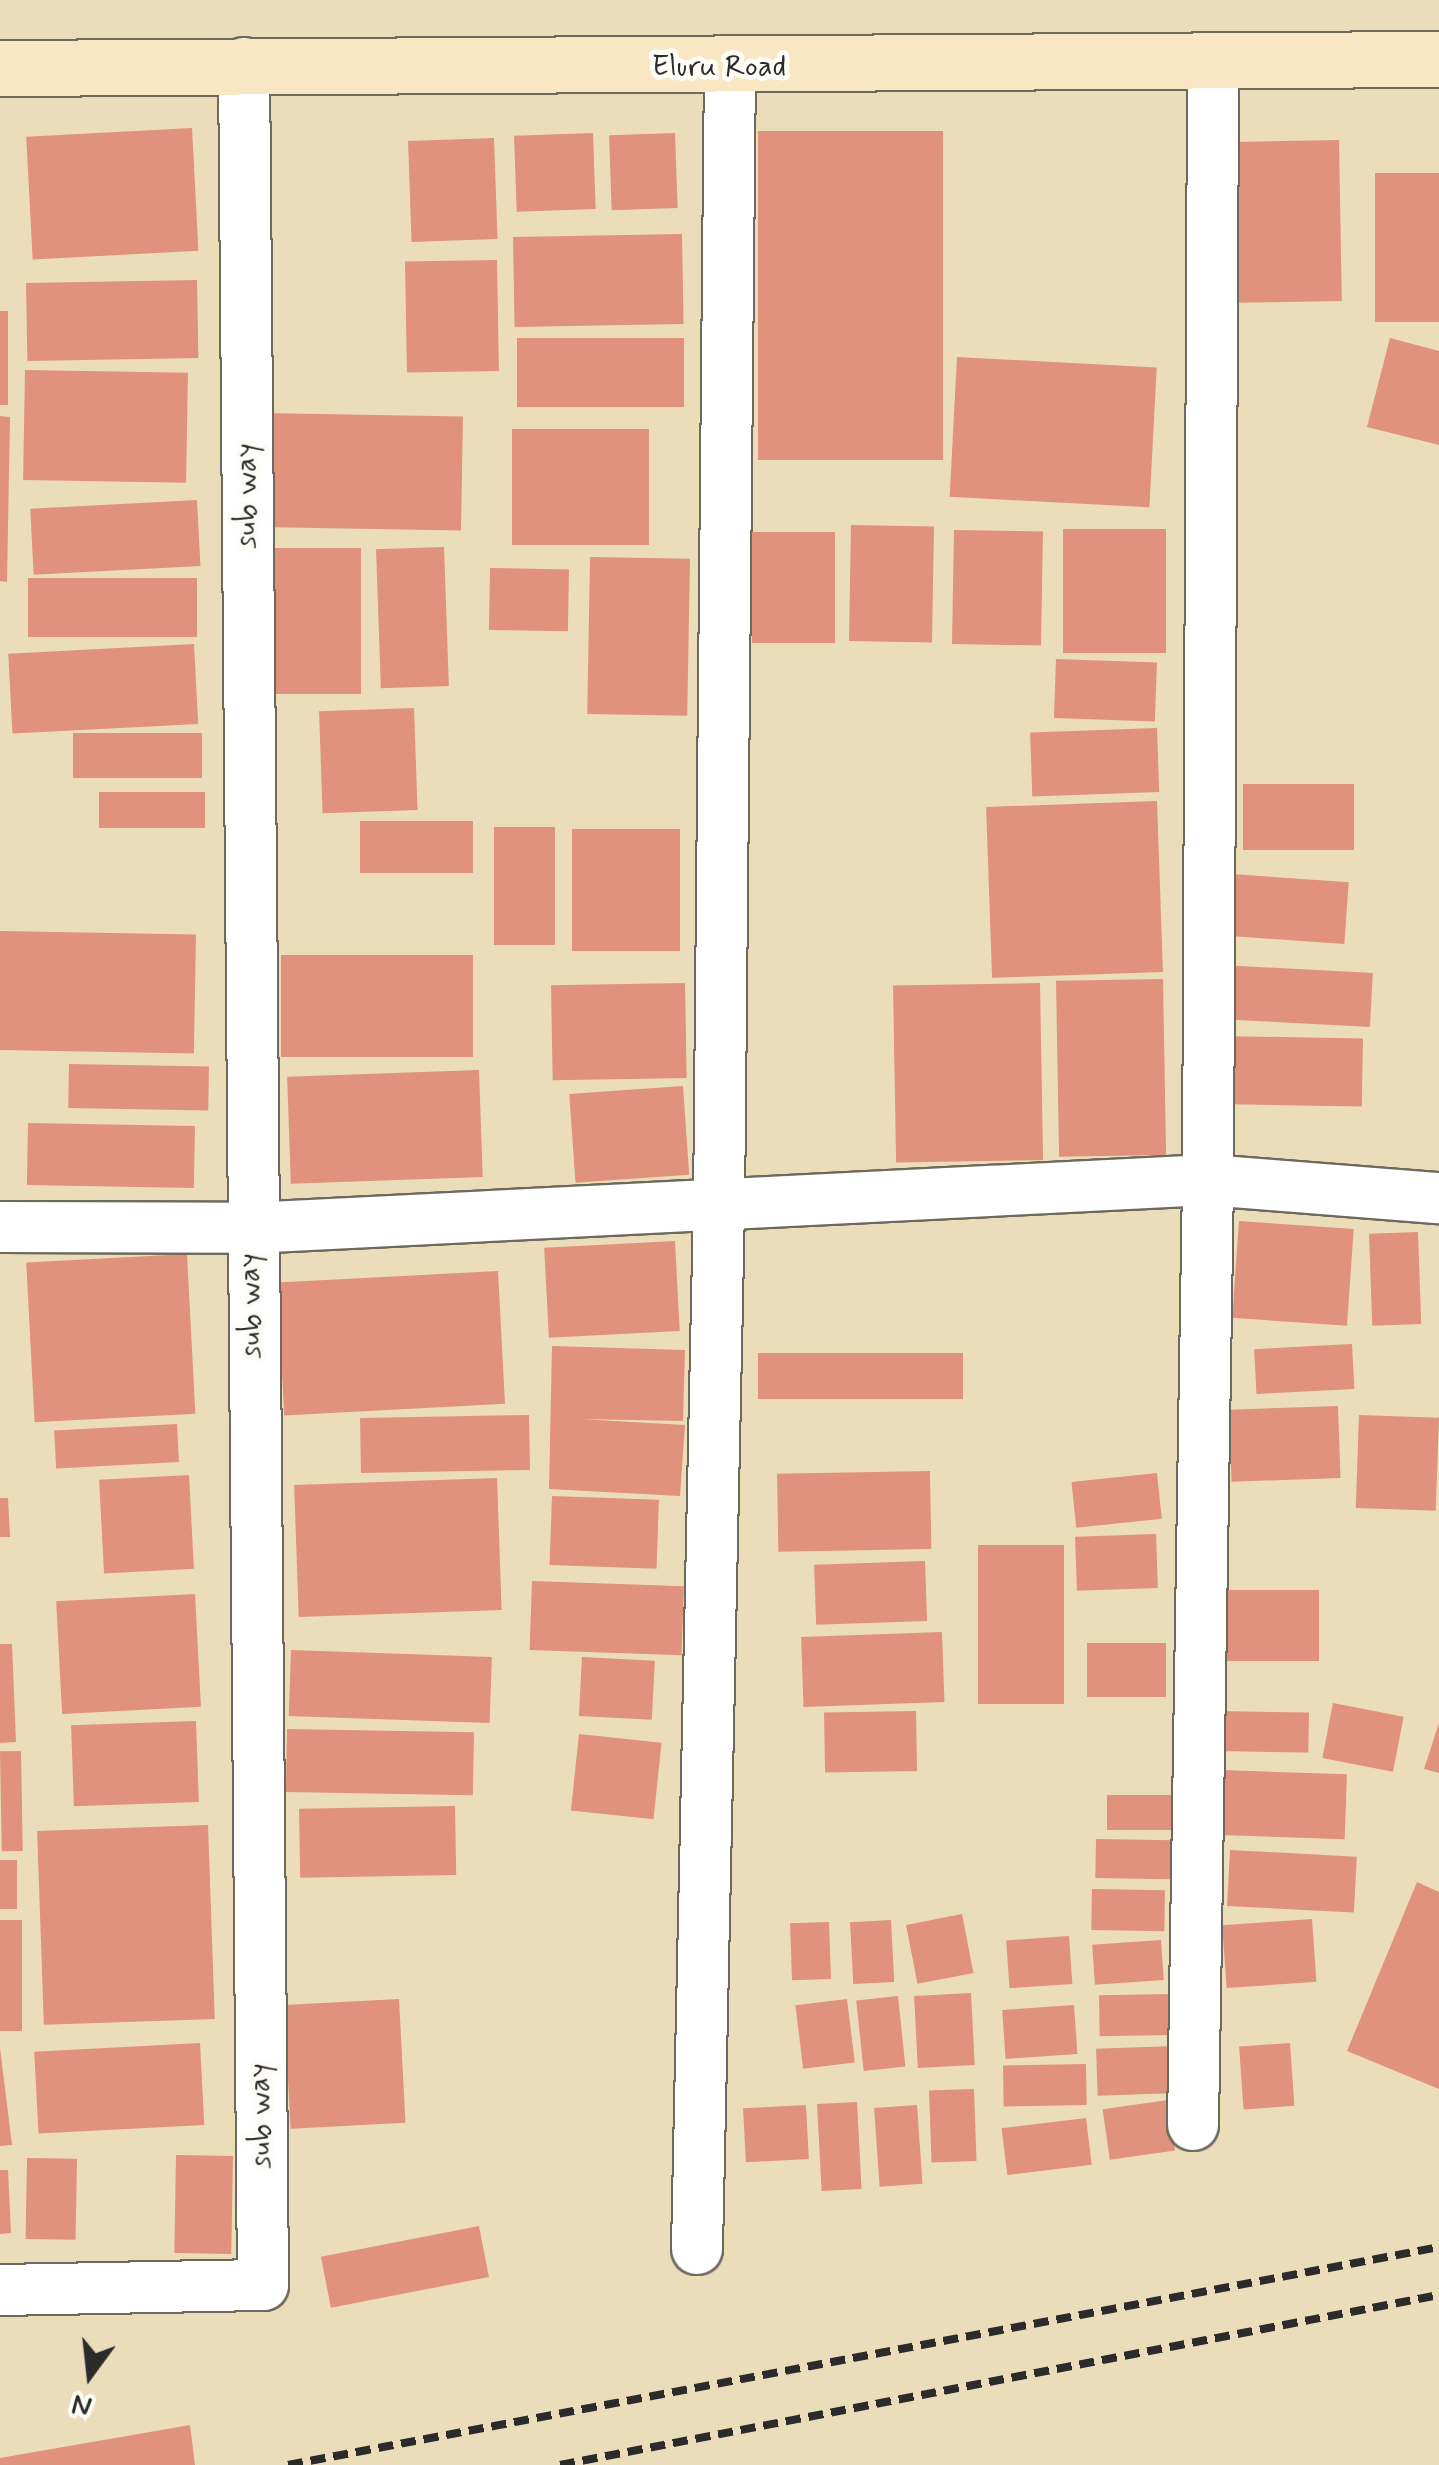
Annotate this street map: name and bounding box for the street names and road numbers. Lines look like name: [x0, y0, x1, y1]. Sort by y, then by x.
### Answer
street label: Eluru Road: [653, 49, 785, 85]
street label: sub way: [229, 444, 265, 548]
street label: sub way: [232, 1253, 270, 1359]
street label: sub way: [242, 2063, 280, 2169]

